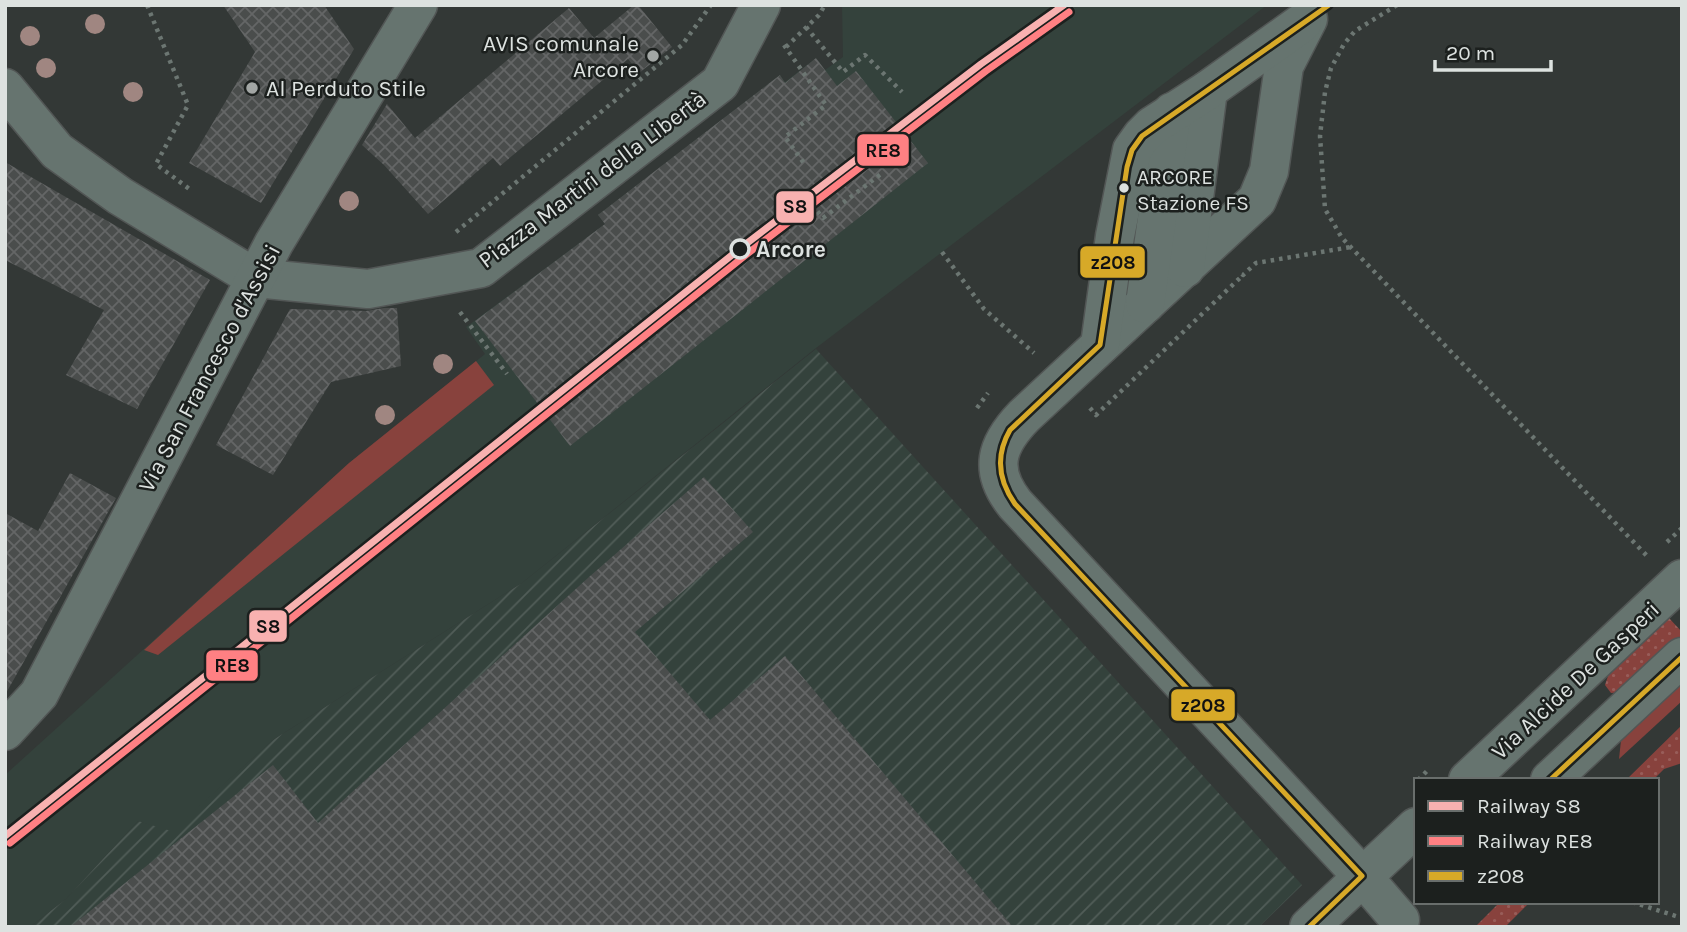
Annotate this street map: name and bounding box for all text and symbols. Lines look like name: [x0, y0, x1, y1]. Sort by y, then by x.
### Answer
scale bar: [1435, 28, 1550, 72]
place label: AVIS comunale Arcore: [483, 30, 639, 83]
text: 20 m: [1446, 41, 1495, 65]
marker: AVIS comunale Arcore: [645, 48, 661, 64]
place label: Al Perduto Stile: [266, 75, 426, 102]
marker: Al Perduto Stile: [244, 80, 260, 96]
street label: Piazza Martiri della Libertà: [473, 85, 711, 274]
line badge: RE8: [856, 133, 910, 167]
text: RE8: [865, 140, 901, 162]
place label: ARCORE Stazione FS: [1137, 165, 1249, 215]
marker: ARCORE Stazione FS: [1117, 181, 1131, 195]
line badge: S8: [775, 190, 815, 224]
text: S8: [783, 196, 807, 218]
place label: Arcore: [756, 236, 826, 263]
marker: Arcore: [730, 239, 750, 259]
street label: Via San Francesco d'Assisi: [133, 240, 286, 497]
line badge: z208: [1079, 245, 1146, 279]
text: z208: [1090, 252, 1136, 274]
street label: Via Alcide De Gasperi: [1486, 596, 1665, 765]
line badge: S8: [248, 609, 288, 643]
text: S8: [256, 616, 280, 638]
line badge: RE8: [205, 649, 259, 682]
text: RE8: [214, 655, 250, 677]
line badge: z208: [1170, 688, 1236, 722]
text: z208: [1180, 695, 1226, 717]
legend: [1414, 778, 1659, 904]
text: Railway S8: [1477, 794, 1581, 818]
text: Railway RE8: [1477, 829, 1593, 853]
text: z208: [1477, 864, 1525, 888]

